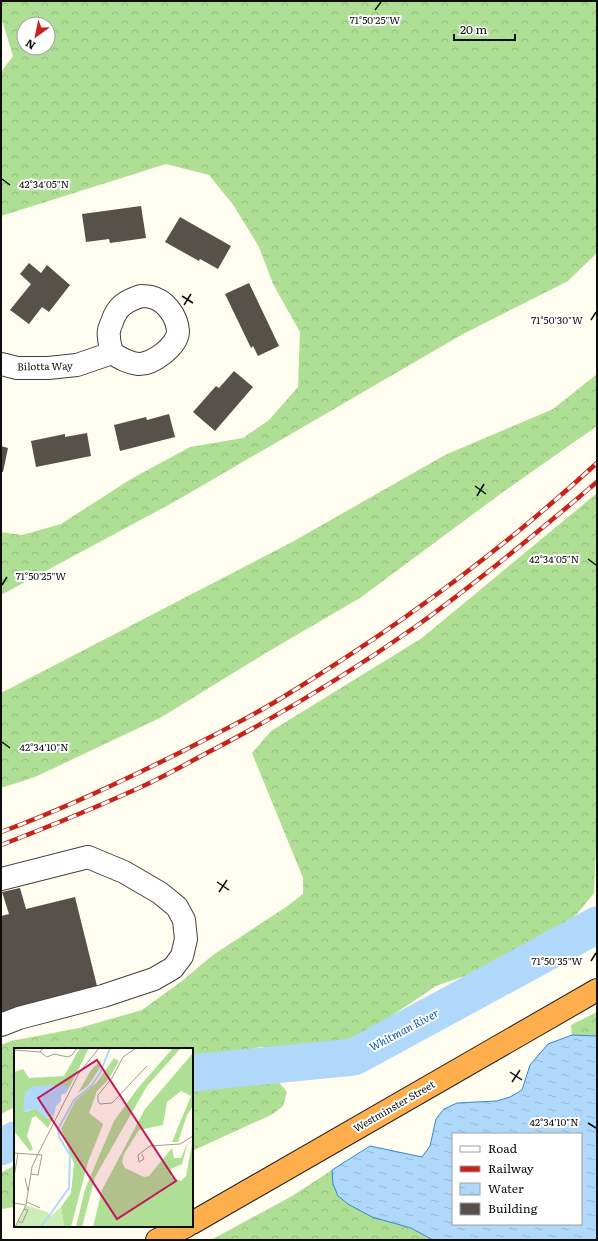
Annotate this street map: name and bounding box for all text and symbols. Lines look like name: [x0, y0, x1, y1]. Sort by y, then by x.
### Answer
text: 71°50'25"W: [350, 12, 400, 27]
north arrow: [16, 16, 56, 56]
scale bar: [454, 16, 515, 42]
text: 20 m: [460, 20, 487, 38]
text: N: [22, 36, 38, 54]
text: 42°34'05"N: [19, 176, 69, 191]
text: 71°50'30"W: [531, 312, 583, 327]
street label: Bilotta Way: [17, 358, 73, 373]
text: 42°34'05"N: [529, 551, 579, 566]
text: 71°50'25"W: [16, 568, 66, 583]
text: 42°34'10"N: [19, 739, 69, 754]
text: 71°50'35"W: [532, 953, 583, 968]
water label: Whitman River: [366, 1004, 441, 1054]
inset map: [14, 1048, 193, 1227]
street label: Westminster Street: [350, 1076, 437, 1135]
text: 42°34'10"N: [529, 1114, 579, 1129]
legend: [452, 1133, 582, 1225]
text: Road: [488, 1139, 518, 1157]
text: Railway: [488, 1159, 534, 1177]
text: Water: [488, 1179, 524, 1197]
text: Building: [488, 1199, 538, 1217]

